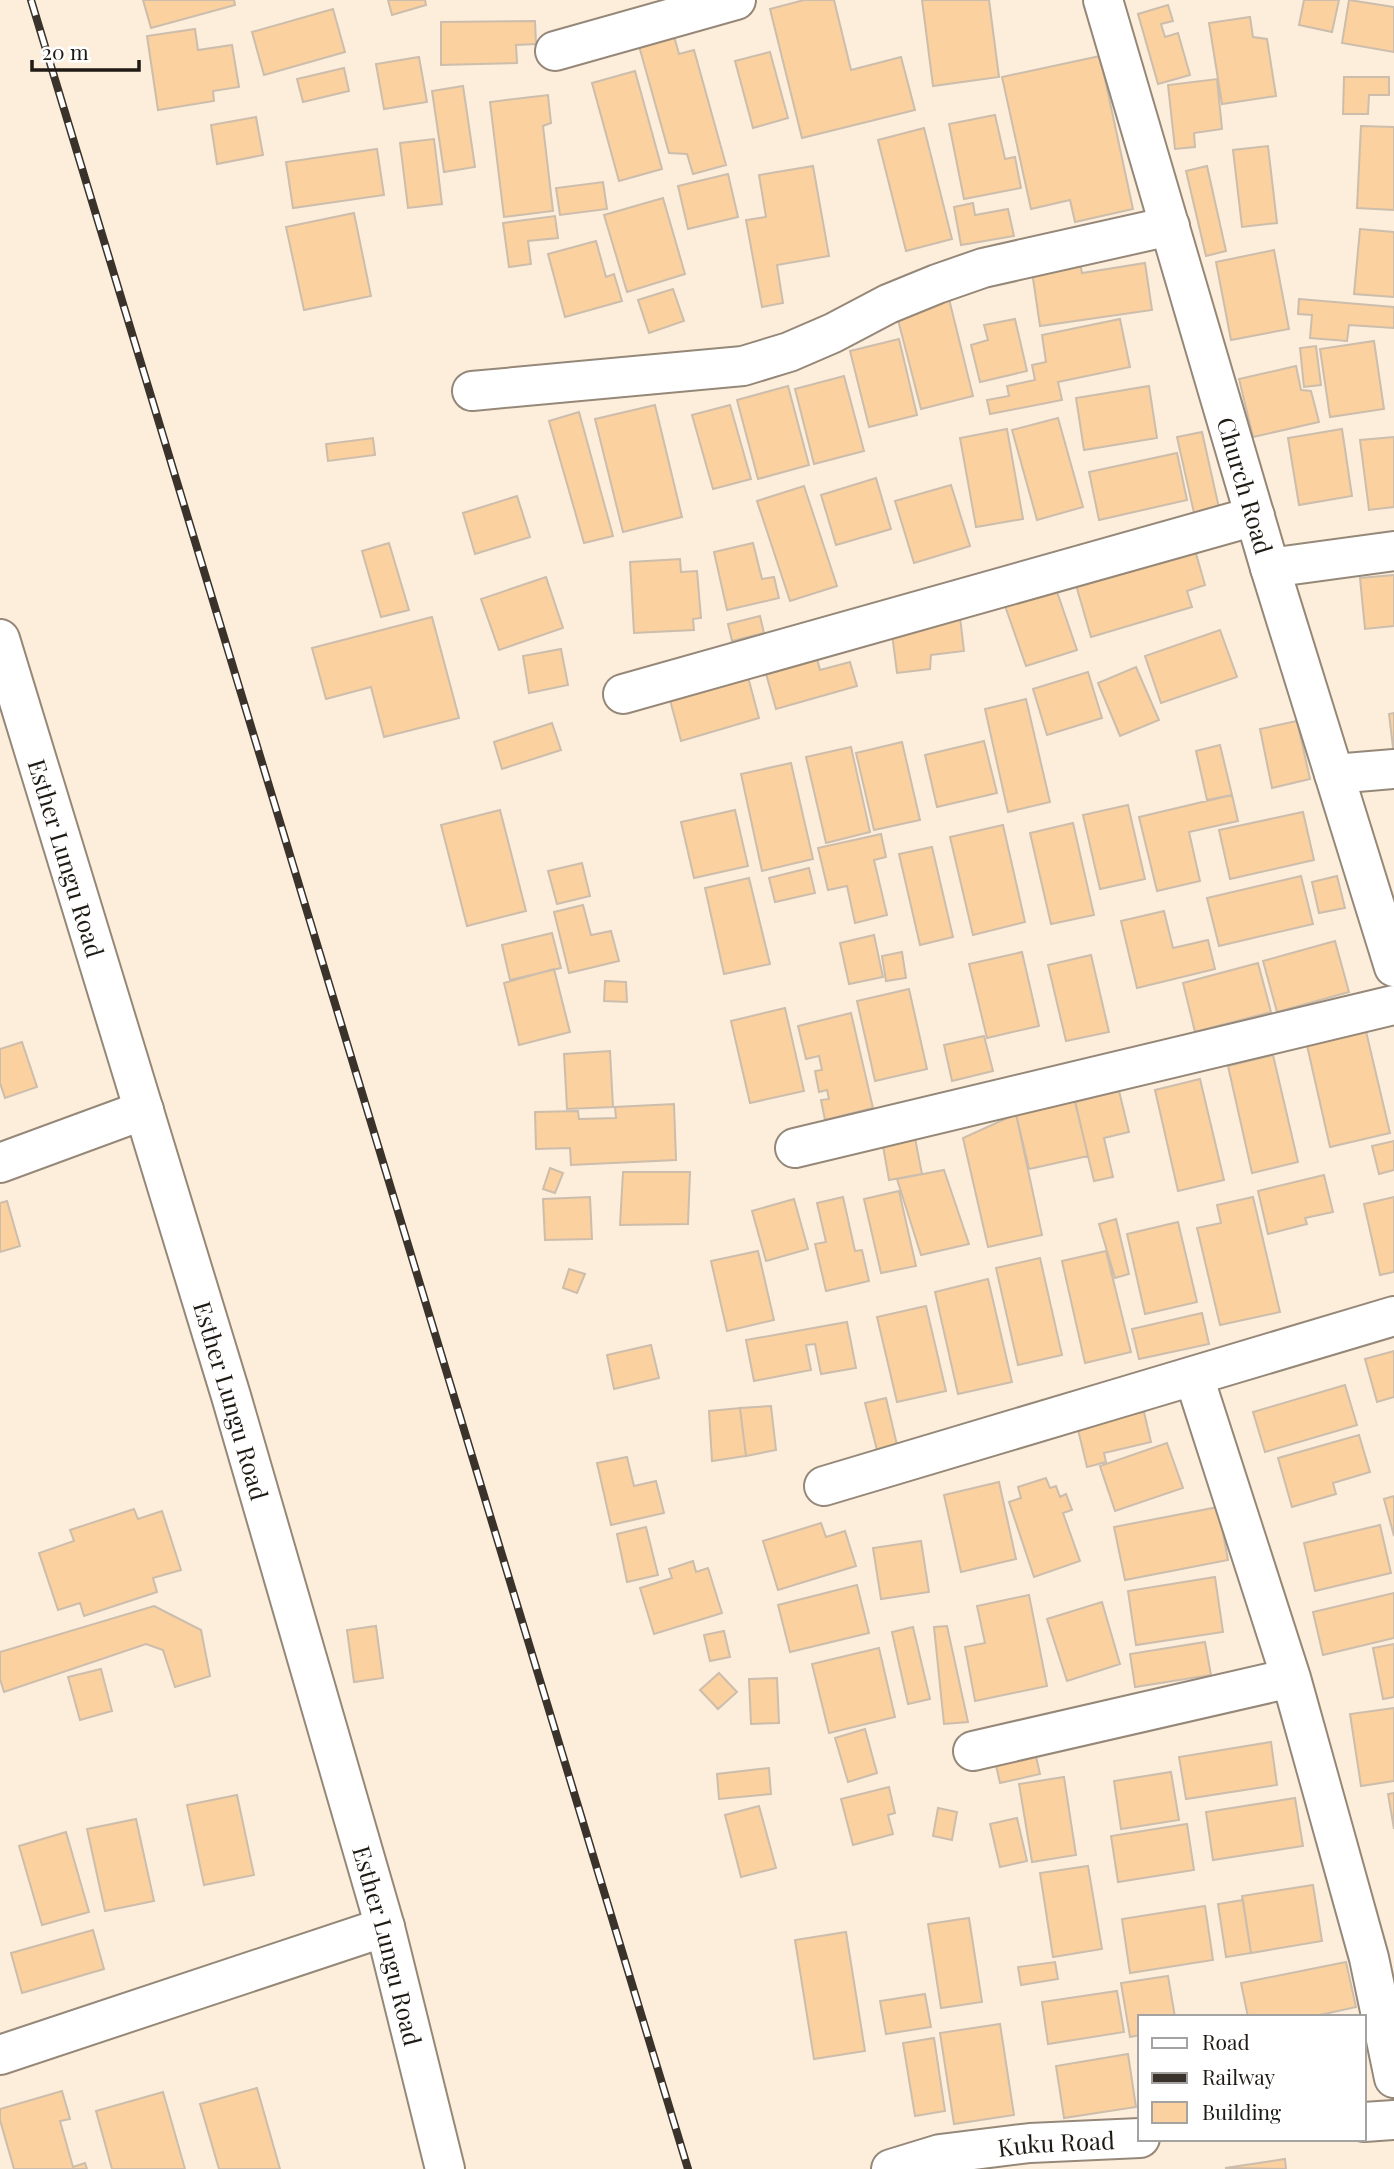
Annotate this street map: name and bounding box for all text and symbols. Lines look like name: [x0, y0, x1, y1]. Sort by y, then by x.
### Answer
scale bar: [32, 28, 138, 72]
text: 20 m: [42, 37, 89, 65]
street label: Church Road: [1210, 413, 1281, 558]
street label: Esther Lungu Road: [22, 755, 112, 961]
street label: Esther Lungu Road: [187, 1297, 276, 1504]
street label: Esther Lungu Road: [346, 1842, 430, 2049]
legend: [1138, 2015, 1366, 2141]
text: Road: [1202, 2027, 1250, 2055]
text: Railway: [1202, 2062, 1276, 2090]
text: Building: [1202, 2097, 1281, 2125]
street label: Kuku Road: [996, 2123, 1115, 2163]

